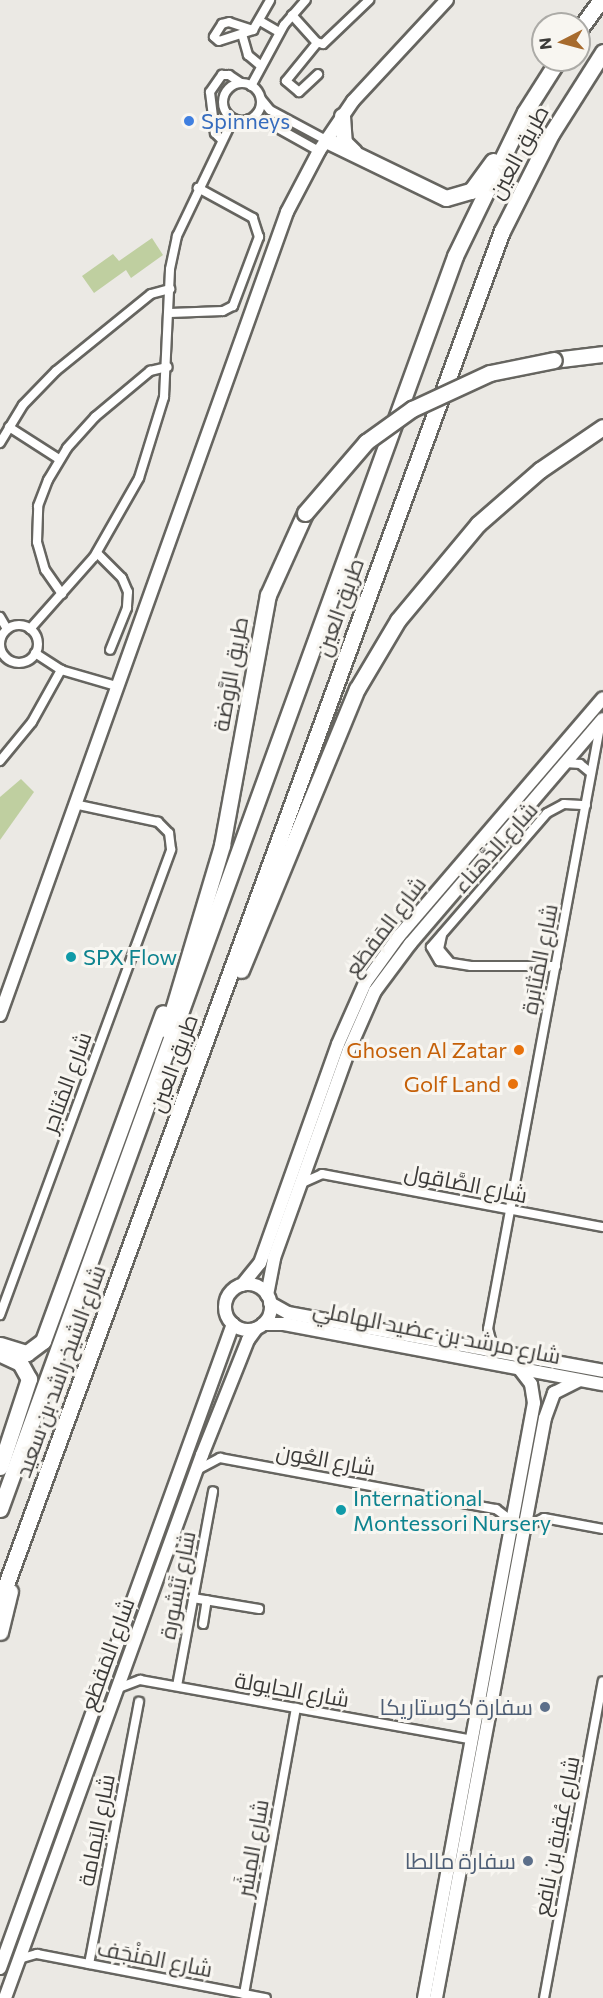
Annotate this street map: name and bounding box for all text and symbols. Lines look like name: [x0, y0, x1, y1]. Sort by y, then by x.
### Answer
north arrow: [531, 12, 591, 72]
text: N: [535, 37, 555, 51]
street label: طريق العين: [482, 101, 554, 203]
place label: Spinneys: [201, 108, 290, 134]
marker: Spinneys: [182, 114, 196, 128]
street label: طريق العين: [309, 554, 369, 660]
street label: طريق الرَّوضة: [207, 615, 253, 733]
street label: شارع الدَّهناء: [447, 796, 543, 898]
street label: شارع المَقطَع: [339, 871, 431, 981]
street label: شارع المُثابَرة: [515, 902, 563, 1016]
place label: SPX Flow: [83, 944, 177, 970]
marker: SPX Flow: [64, 950, 78, 964]
street label: طريق العين: [143, 1010, 203, 1116]
street label: شارع المُتاجر: [36, 1028, 96, 1136]
place label: Ghosen Al Zatar: [346, 1037, 507, 1063]
marker: Ghosen Al Zatar: [512, 1043, 526, 1057]
place label: Golf Land: [404, 1071, 501, 1097]
marker: Golf Land: [506, 1077, 520, 1091]
street label: شارع الصَّاقول: [402, 1158, 530, 1208]
street label: شارع الشيخ راشد بن سعيد: [9, 1261, 111, 1481]
street label: شارع مرشد بن عضيد الهاملي: [311, 1295, 563, 1369]
street label: شارع العُون: [274, 1437, 378, 1481]
place label: International Montessori Nursery: [353, 1484, 551, 1536]
marker: International Montessori Nursery: [334, 1503, 348, 1517]
street label: شارع تَبْشورة: [154, 1529, 200, 1641]
street label: شارع المَقطَع: [74, 1594, 140, 1714]
street label: شارع الحايولة: [233, 1666, 351, 1712]
place label: سفارة كوستاريكا: [379, 1694, 533, 1720]
marker: سفارة كوستاريكا: [538, 1700, 552, 1714]
street label: شارع عُقبة بن نافع: [528, 1754, 584, 1918]
street label: شارع اليَمامة: [72, 1772, 120, 1888]
street label: شارع المِشَر: [230, 1797, 274, 1899]
place label: سفارة مالطا: [405, 1848, 516, 1874]
marker: سفارة مالطا: [521, 1854, 535, 1868]
street label: شارع المَنْجَف: [95, 1934, 215, 1982]

